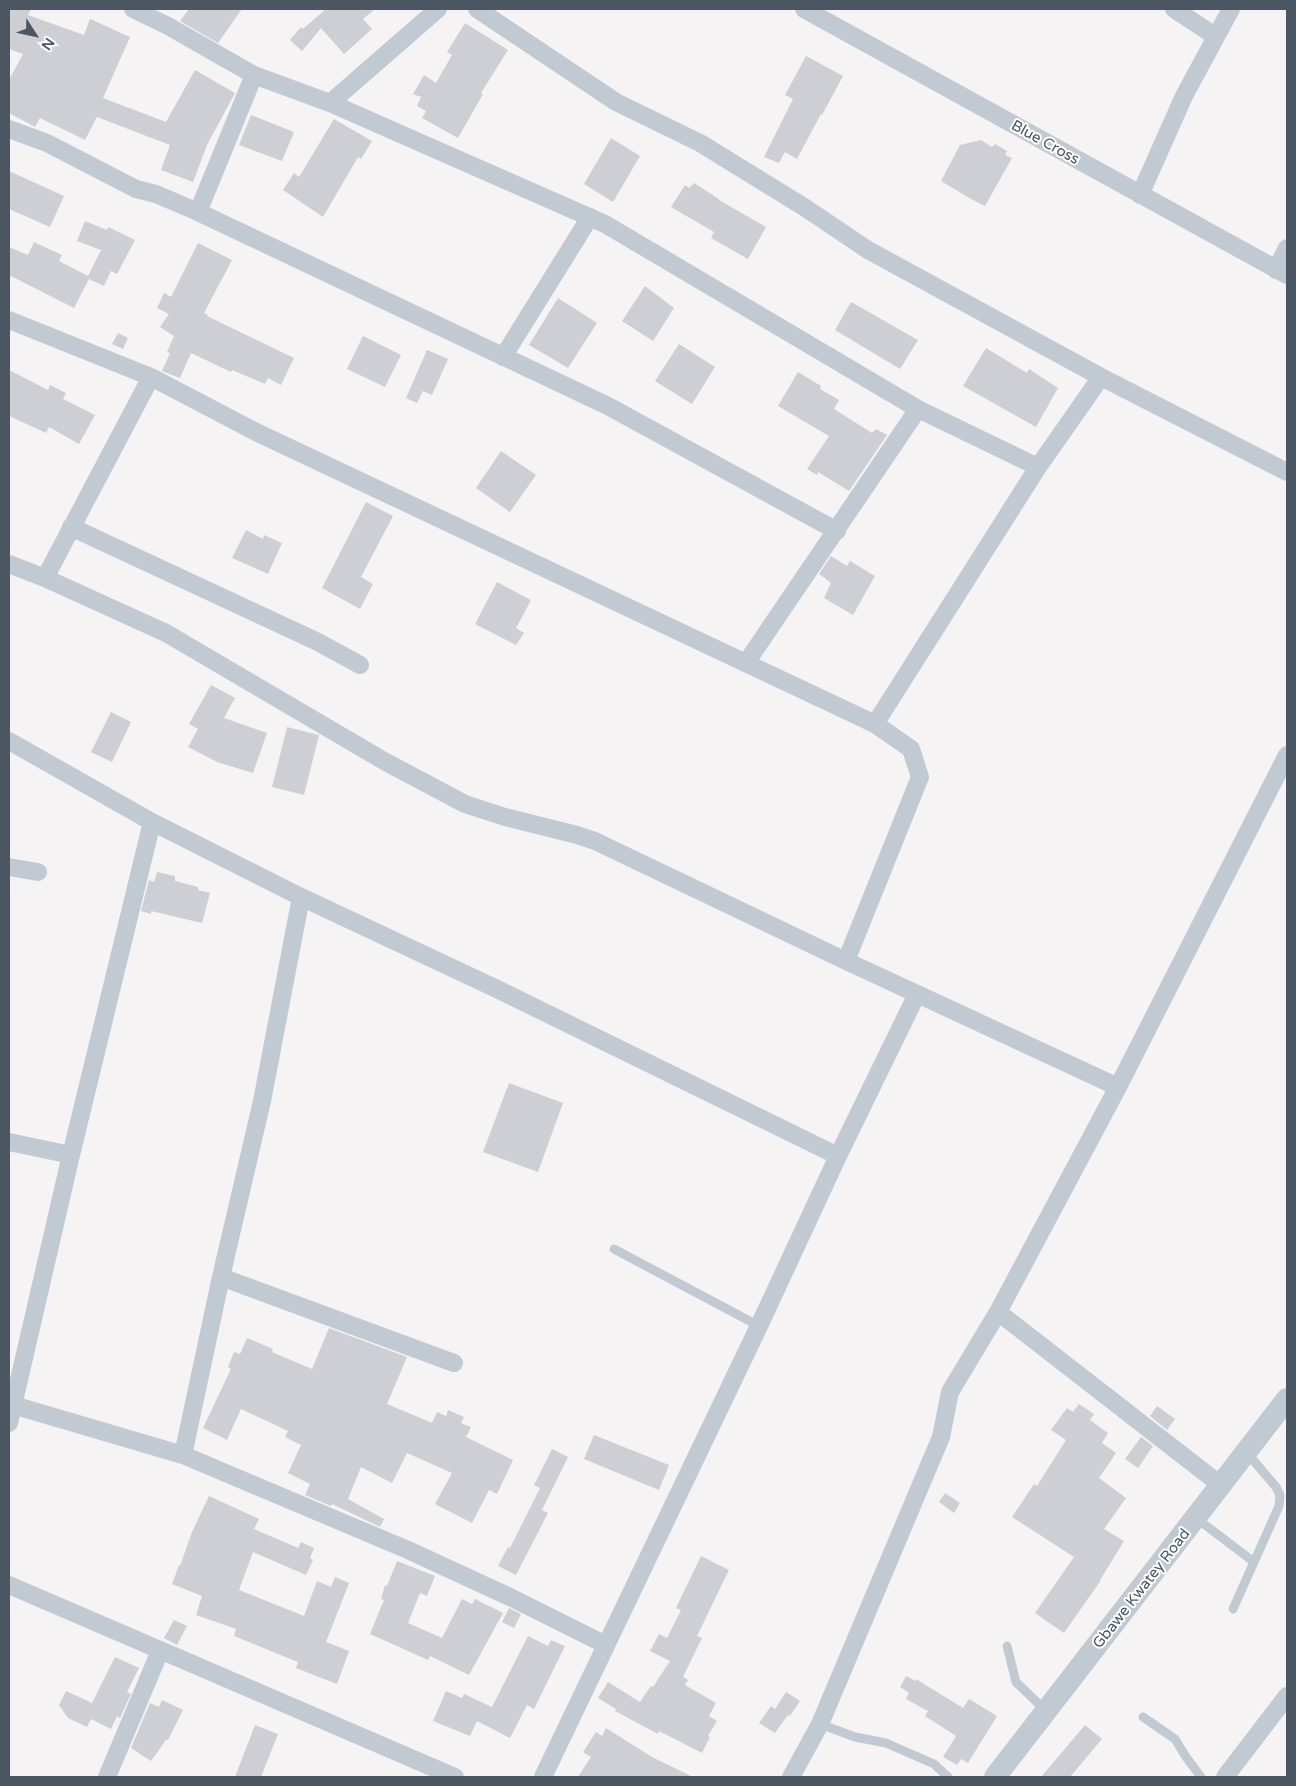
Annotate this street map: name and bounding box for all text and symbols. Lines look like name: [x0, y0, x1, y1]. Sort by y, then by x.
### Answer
north arrow: [10, 10, 60, 60]
text: N: [38, 34, 58, 53]
street label: Blue Cross: [1008, 117, 1082, 169]
street label: Gbawe Kwatey Road: [1090, 1526, 1194, 1652]

